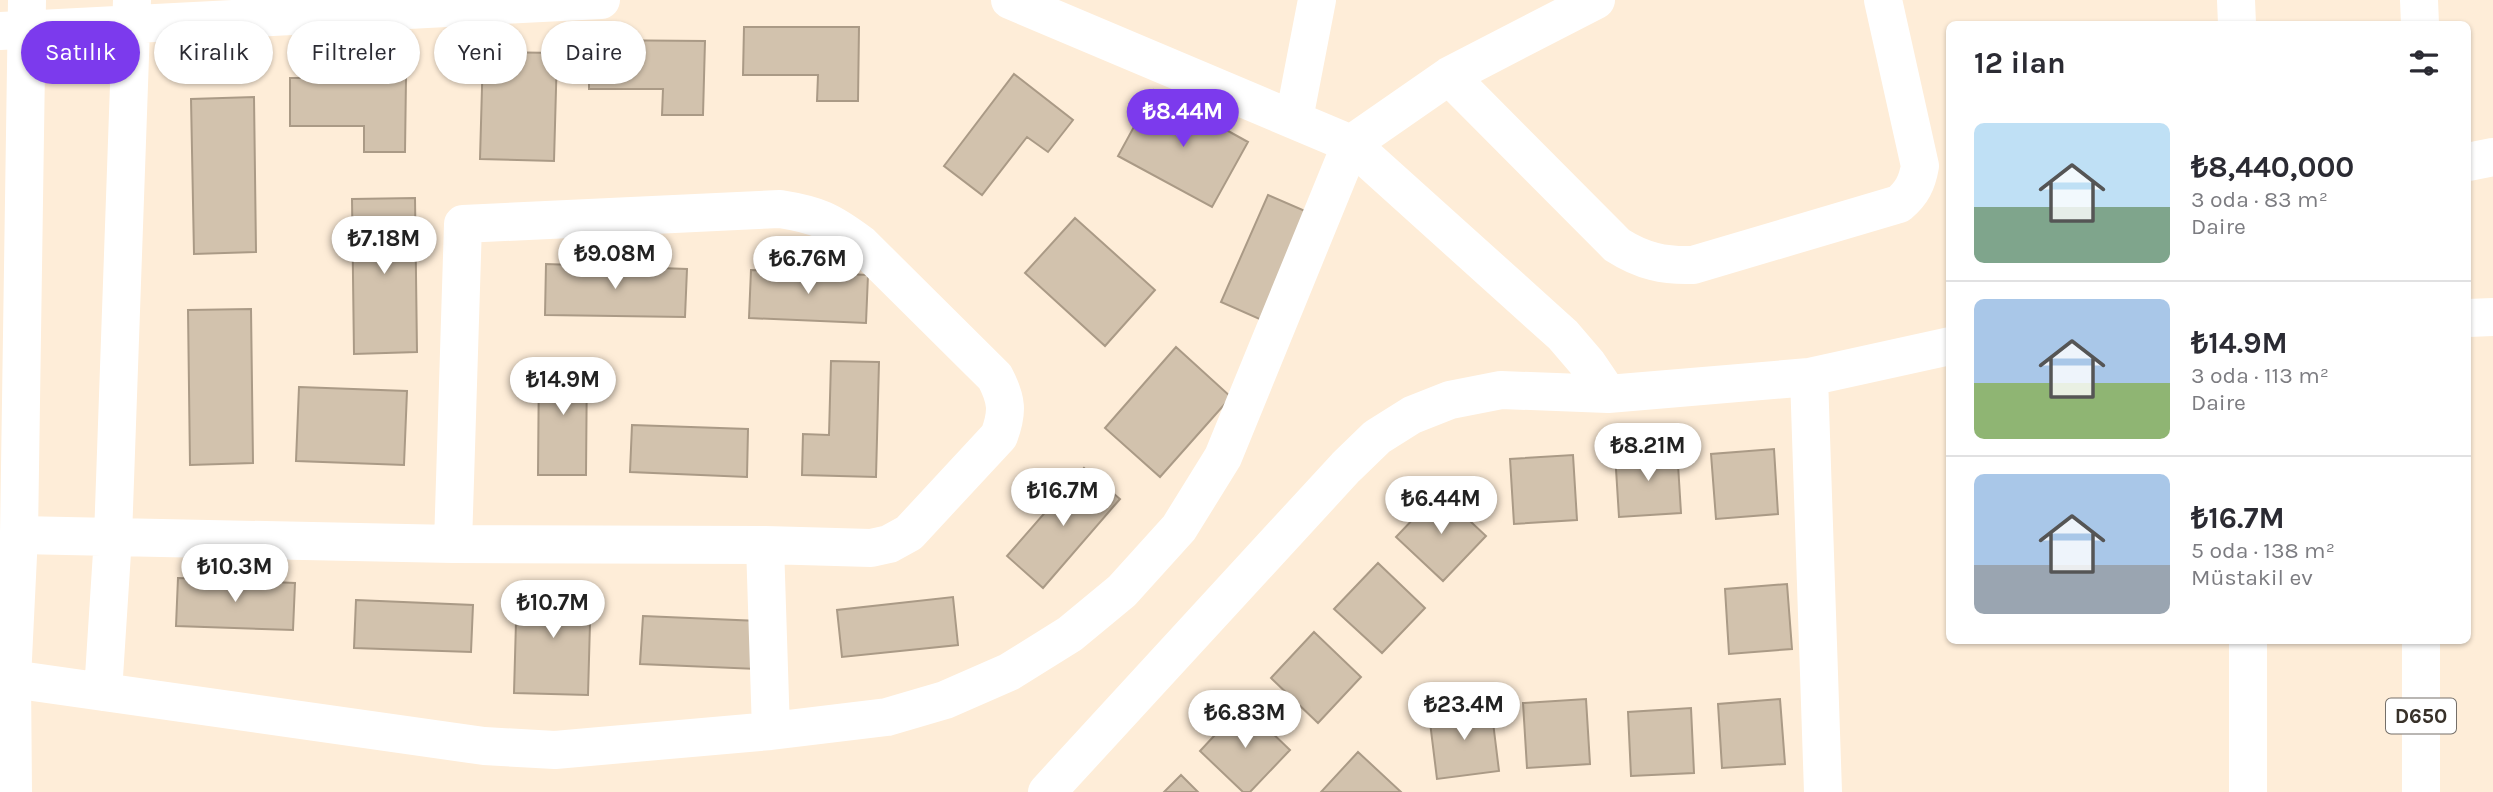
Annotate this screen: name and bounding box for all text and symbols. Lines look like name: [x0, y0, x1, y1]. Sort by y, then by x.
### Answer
chip: Satılık: [21, 21, 140, 84]
chip: Kiralık: [154, 21, 273, 84]
chip: Filtreler: [287, 21, 420, 84]
chip: Yeni: [434, 21, 527, 84]
chip: Daire: [541, 21, 646, 84]
icon: filters: [2405, 44, 2443, 82]
text: 12 ilan: [1974, 45, 2066, 81]
pin: ₺8.44M: [1126, 90, 1240, 149]
text: ₺8.44M: [1143, 98, 1223, 125]
text: ₺8,440,000: [2191, 149, 2354, 185]
icon: home: [2030, 151, 2114, 235]
text: 3 oda · 83 m²: [2191, 186, 2328, 213]
text: Daire: [2191, 213, 2246, 240]
pin: ₺7.18M: [327, 216, 441, 276]
text: ₺7.18M: [348, 225, 420, 252]
pin: ₺9.08M: [558, 232, 672, 291]
pin: ₺6.76M: [751, 236, 865, 296]
text: ₺9.08M: [574, 240, 656, 267]
text: ₺6.76M: [769, 245, 847, 272]
text: ₺14.9M: [2191, 325, 2288, 361]
icon: home: [2030, 327, 2114, 411]
pin: ₺14.9M: [506, 358, 620, 417]
text: 3 oda · 113 m²: [2191, 362, 2329, 389]
text: ₺14.9M: [526, 366, 600, 393]
text: Daire: [2191, 389, 2246, 416]
pin: ₺8.21M: [1591, 424, 1705, 483]
text: ₺8.21M: [1610, 432, 1686, 459]
pin: ₺16.7M: [1006, 468, 1120, 528]
pin: ₺6.44M: [1384, 476, 1498, 536]
text: ₺16.7M: [1027, 477, 1099, 504]
text: ₺6.44M: [1401, 485, 1481, 512]
text: ₺16.7M: [2191, 500, 2285, 536]
icon: home: [2030, 502, 2114, 586]
text: 5 oda · 138 m²: [2191, 537, 2335, 564]
pin: ₺10.3M: [178, 544, 292, 604]
text: ₺10.3M: [197, 553, 273, 580]
text: Müstakil ev: [2191, 564, 2313, 591]
pin: ₺10.7M: [496, 580, 610, 640]
text: ₺10.7M: [517, 589, 589, 616]
pin: ₺23.4M: [1407, 682, 1521, 742]
pin: ₺6.83M: [1188, 690, 1302, 750]
text: ₺23.4M: [1424, 691, 1504, 718]
road number: D650: [2386, 698, 2456, 734]
text: ₺6.83M: [1204, 699, 1286, 726]

